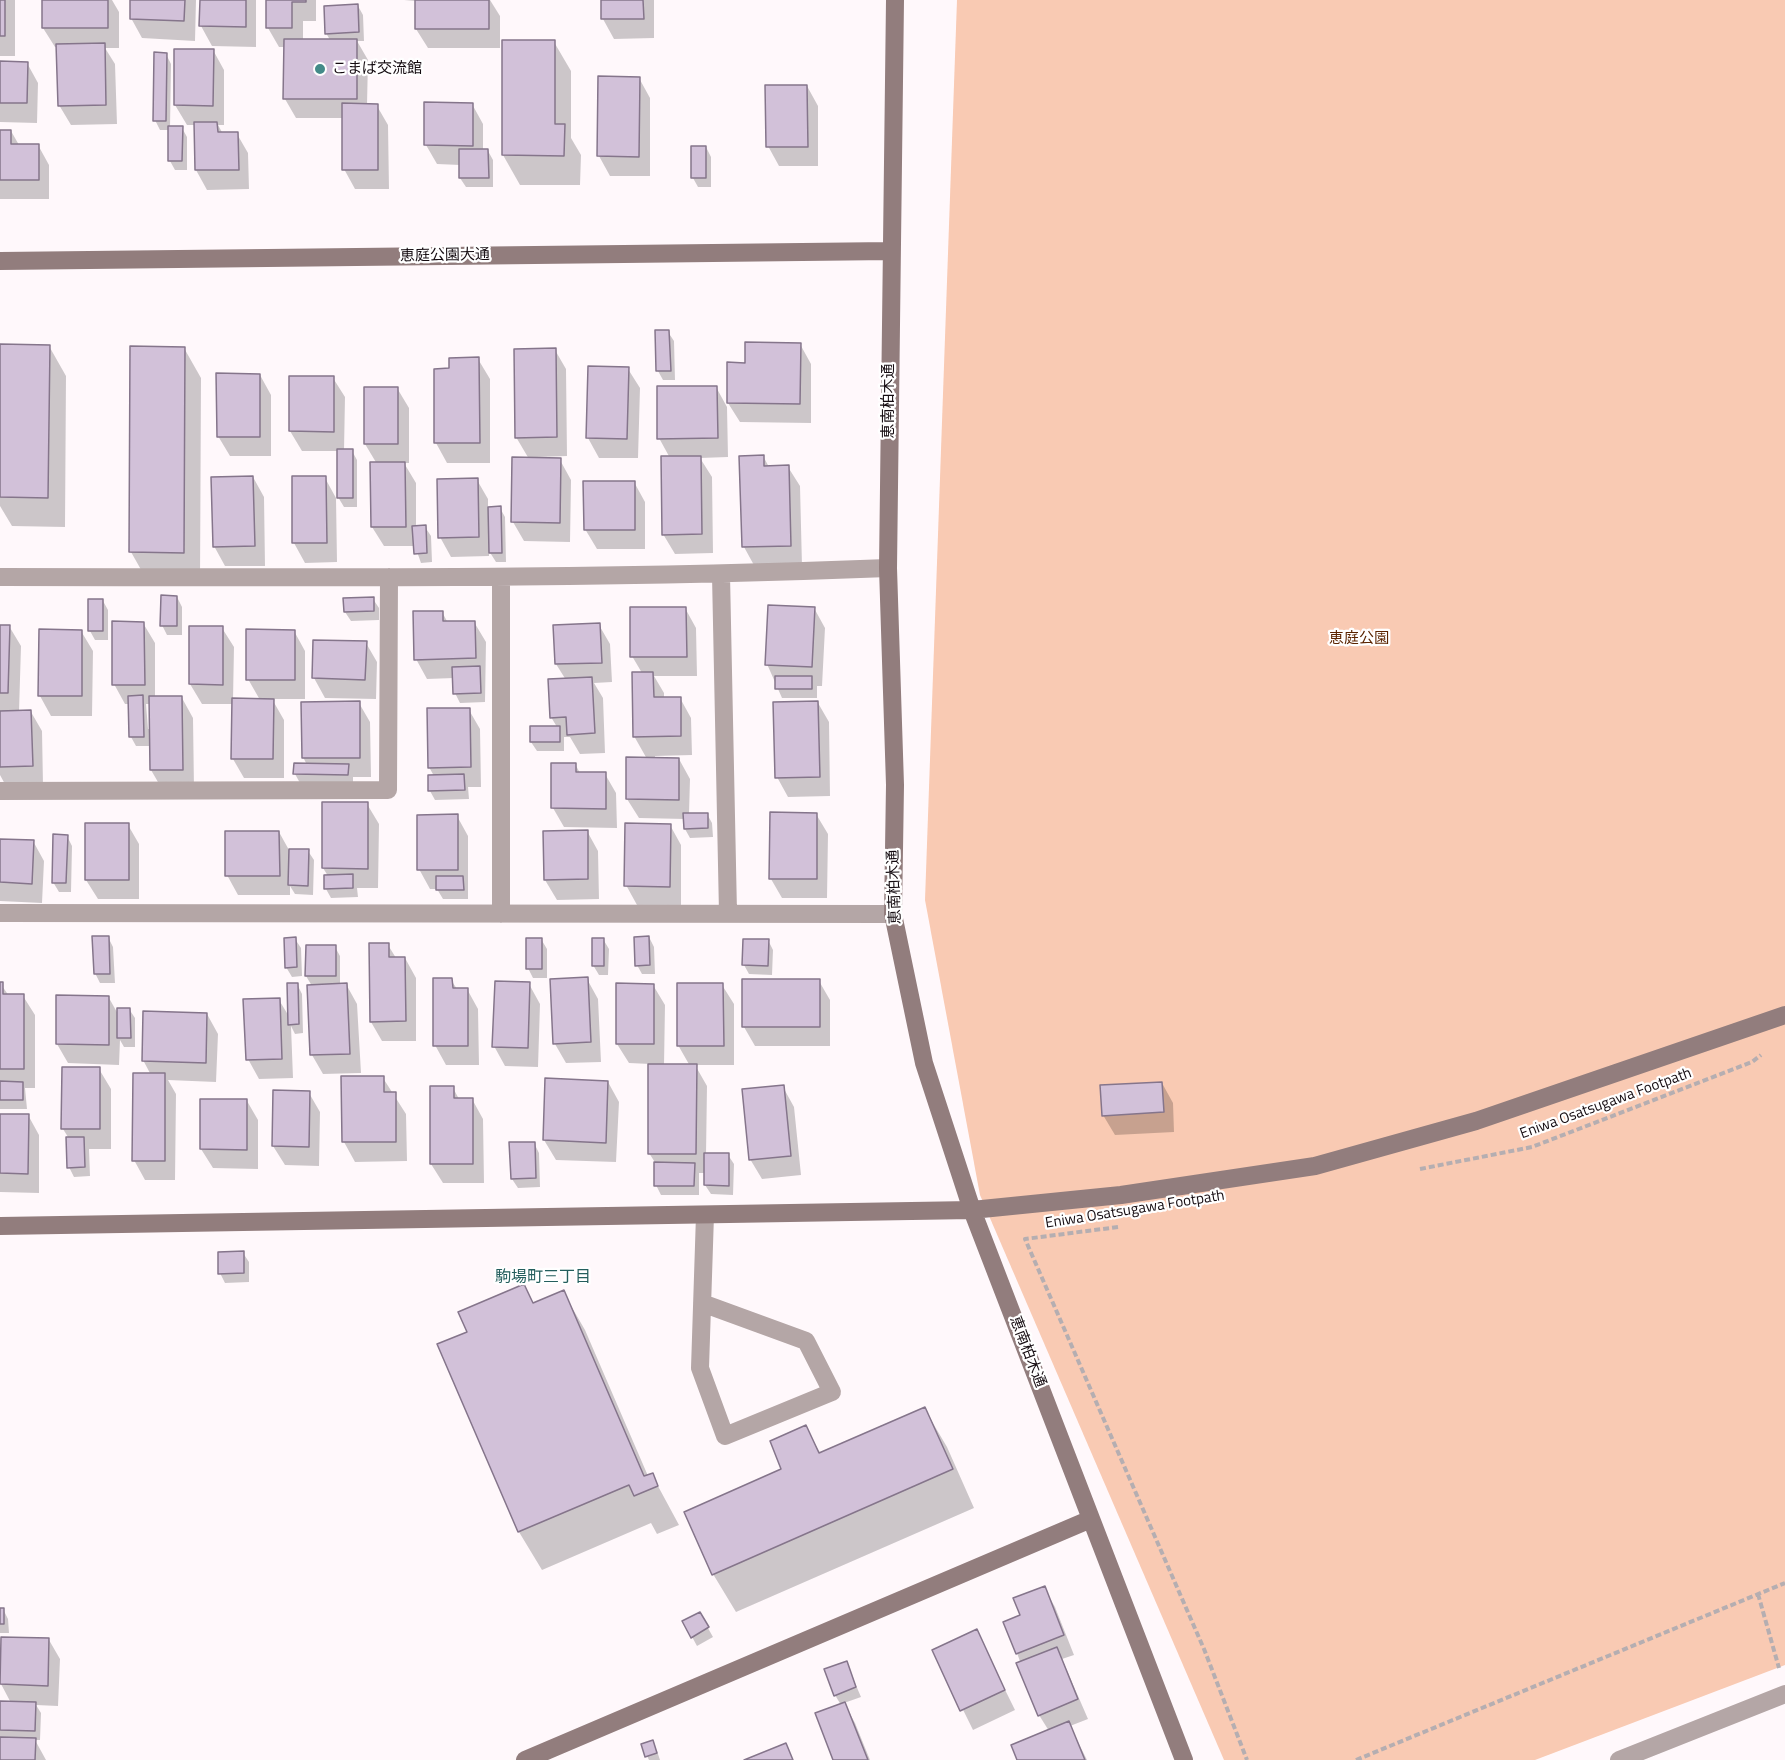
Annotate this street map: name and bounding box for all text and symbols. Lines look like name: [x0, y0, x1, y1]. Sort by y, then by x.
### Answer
place label: こまば交流館: [332, 60, 422, 78]
marker: こまば交流館: [313, 62, 327, 76]
street label: 恵庭公園大通: [400, 246, 490, 266]
street label: 恵南柏木通: [880, 364, 898, 438]
park label: 恵庭公園: [1329, 630, 1389, 648]
street label: 恵南柏木通: [885, 849, 905, 925]
street label: Eniwa Osatsugawa Footpath: [1518, 1065, 1694, 1143]
street label: Eniwa Osatsugawa Footpath: [1044, 1187, 1226, 1233]
district label: 駒場町三丁目: [495, 1268, 591, 1288]
street label: 恵南柏木通: [1005, 1314, 1049, 1390]

